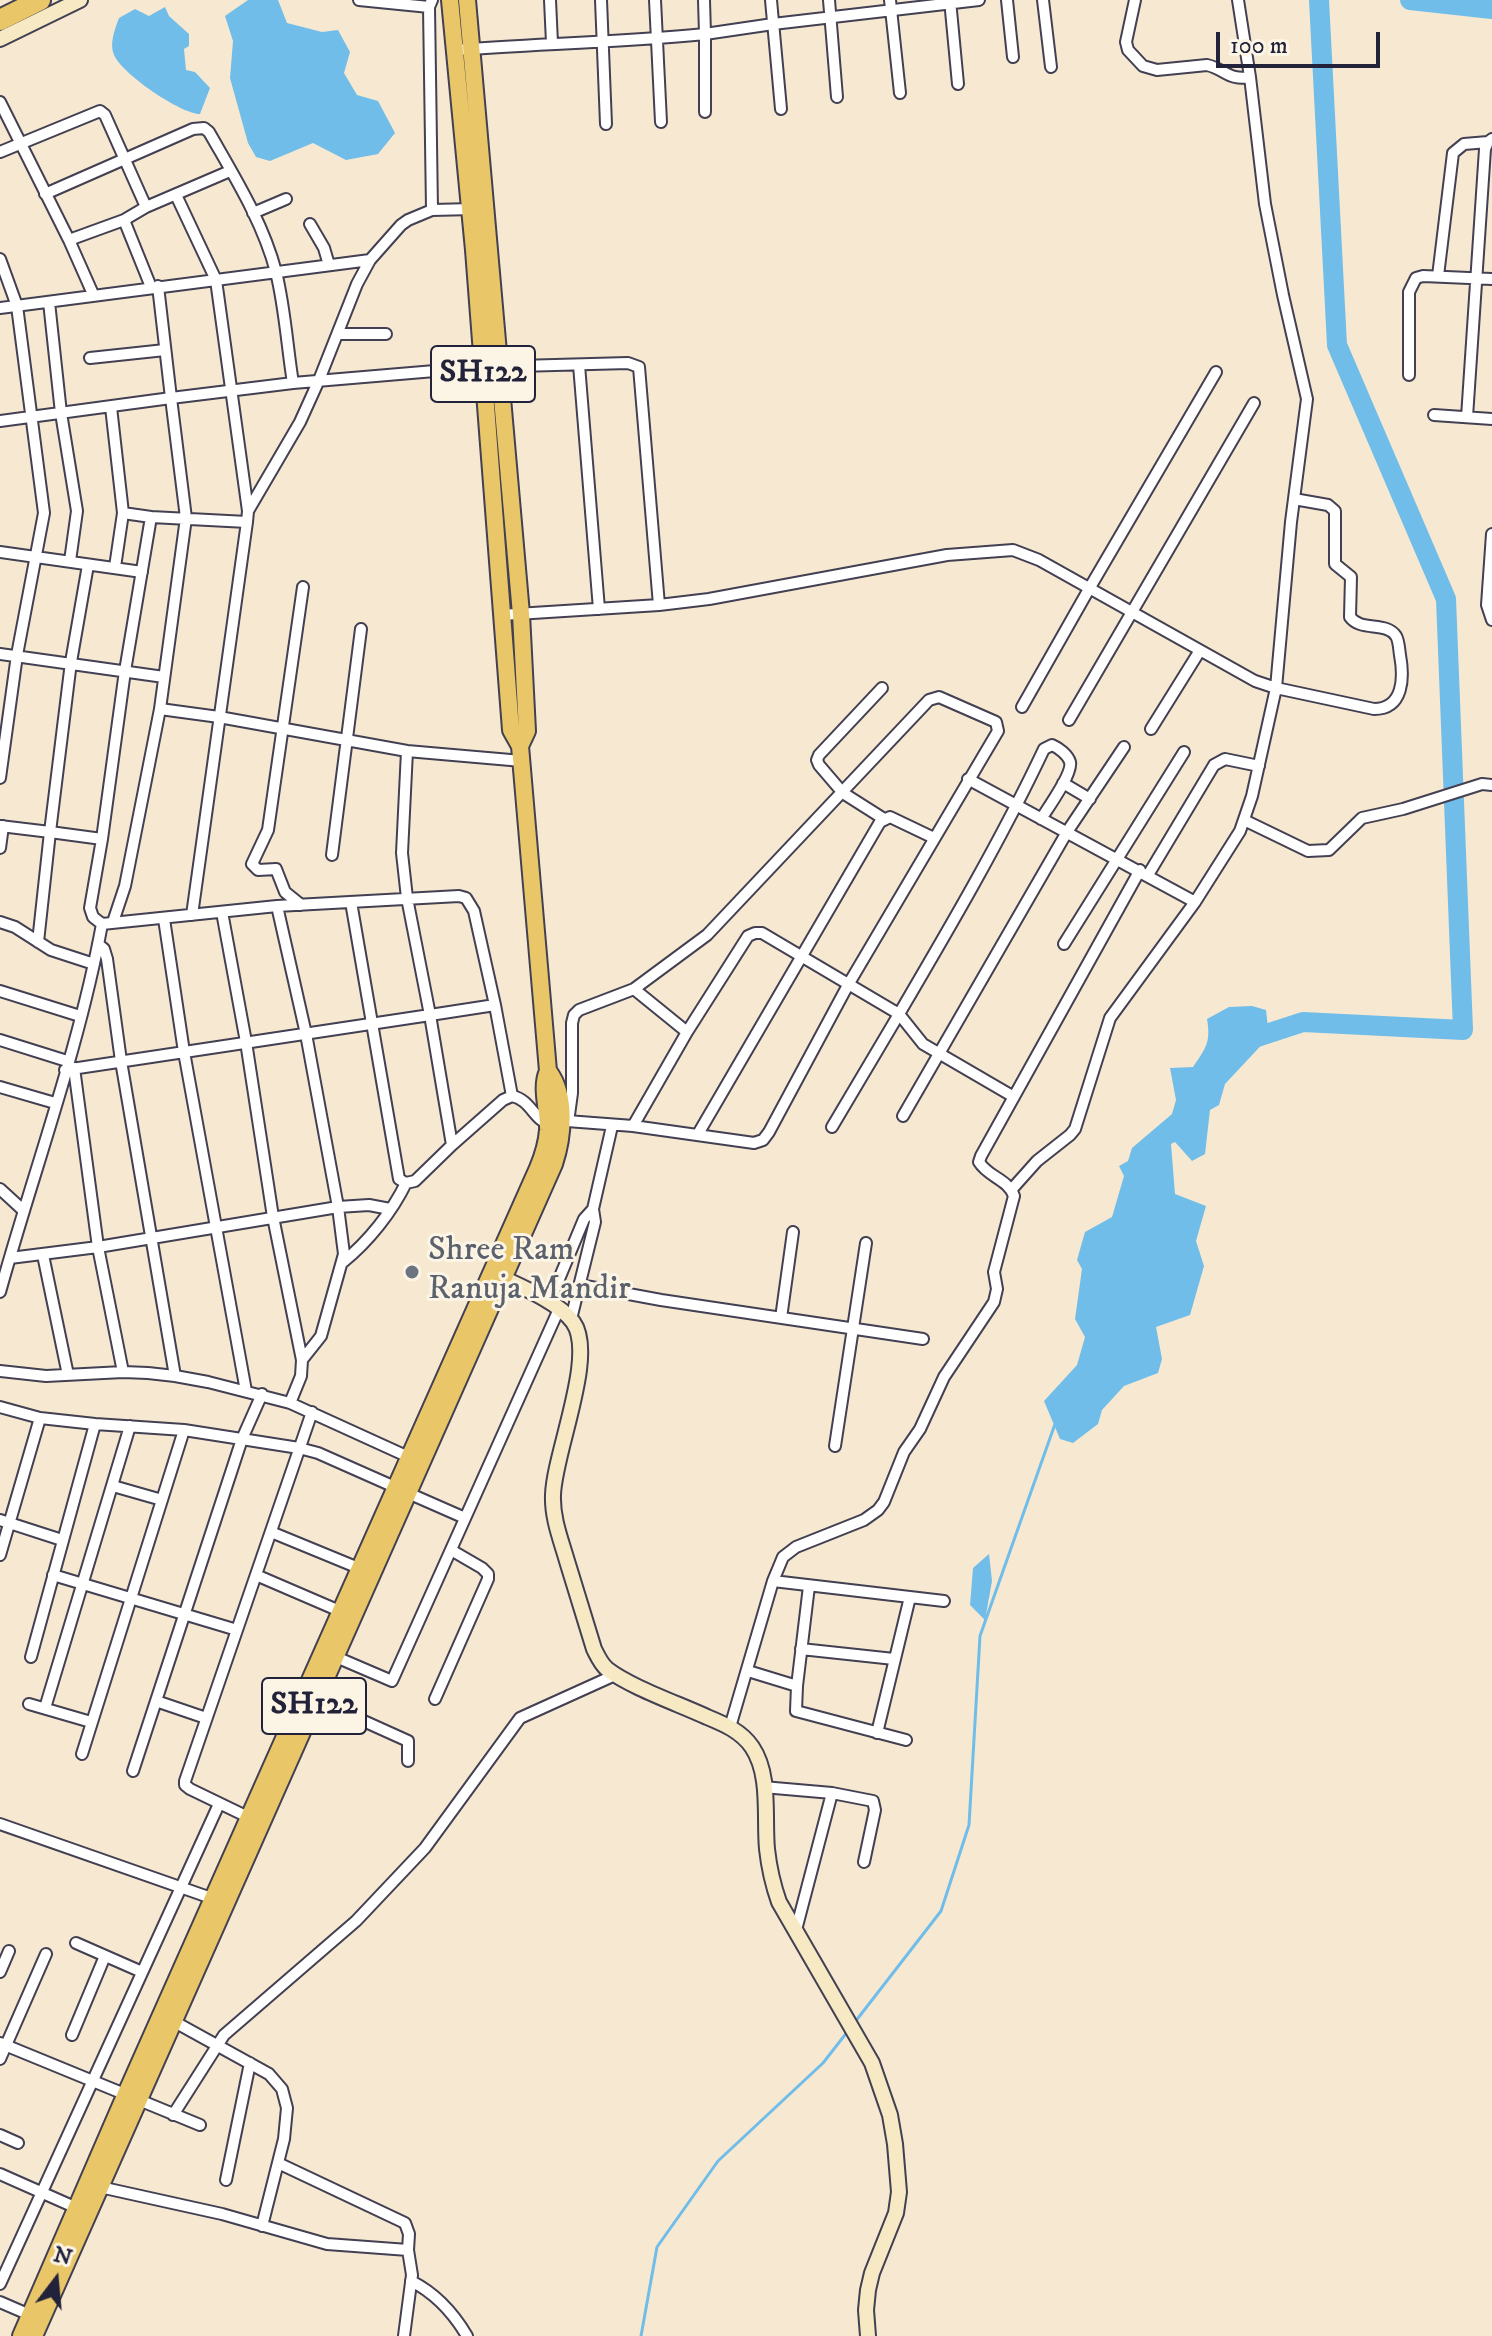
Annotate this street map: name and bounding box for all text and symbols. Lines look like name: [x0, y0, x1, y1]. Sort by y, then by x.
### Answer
scale bar: [1220, 16, 1384, 66]
text: 100 m: [1230, 31, 1288, 61]
road number: SH122: [431, 346, 535, 402]
place label: Shree Ram Ranuja Mandir: [428, 1232, 631, 1312]
marker: Shree Ram Ranuja Mandir: [403, 1263, 421, 1281]
road number: SH122: [262, 1678, 366, 1734]
north arrow: [16, 2240, 96, 2320]
text: N: [50, 2241, 75, 2272]

